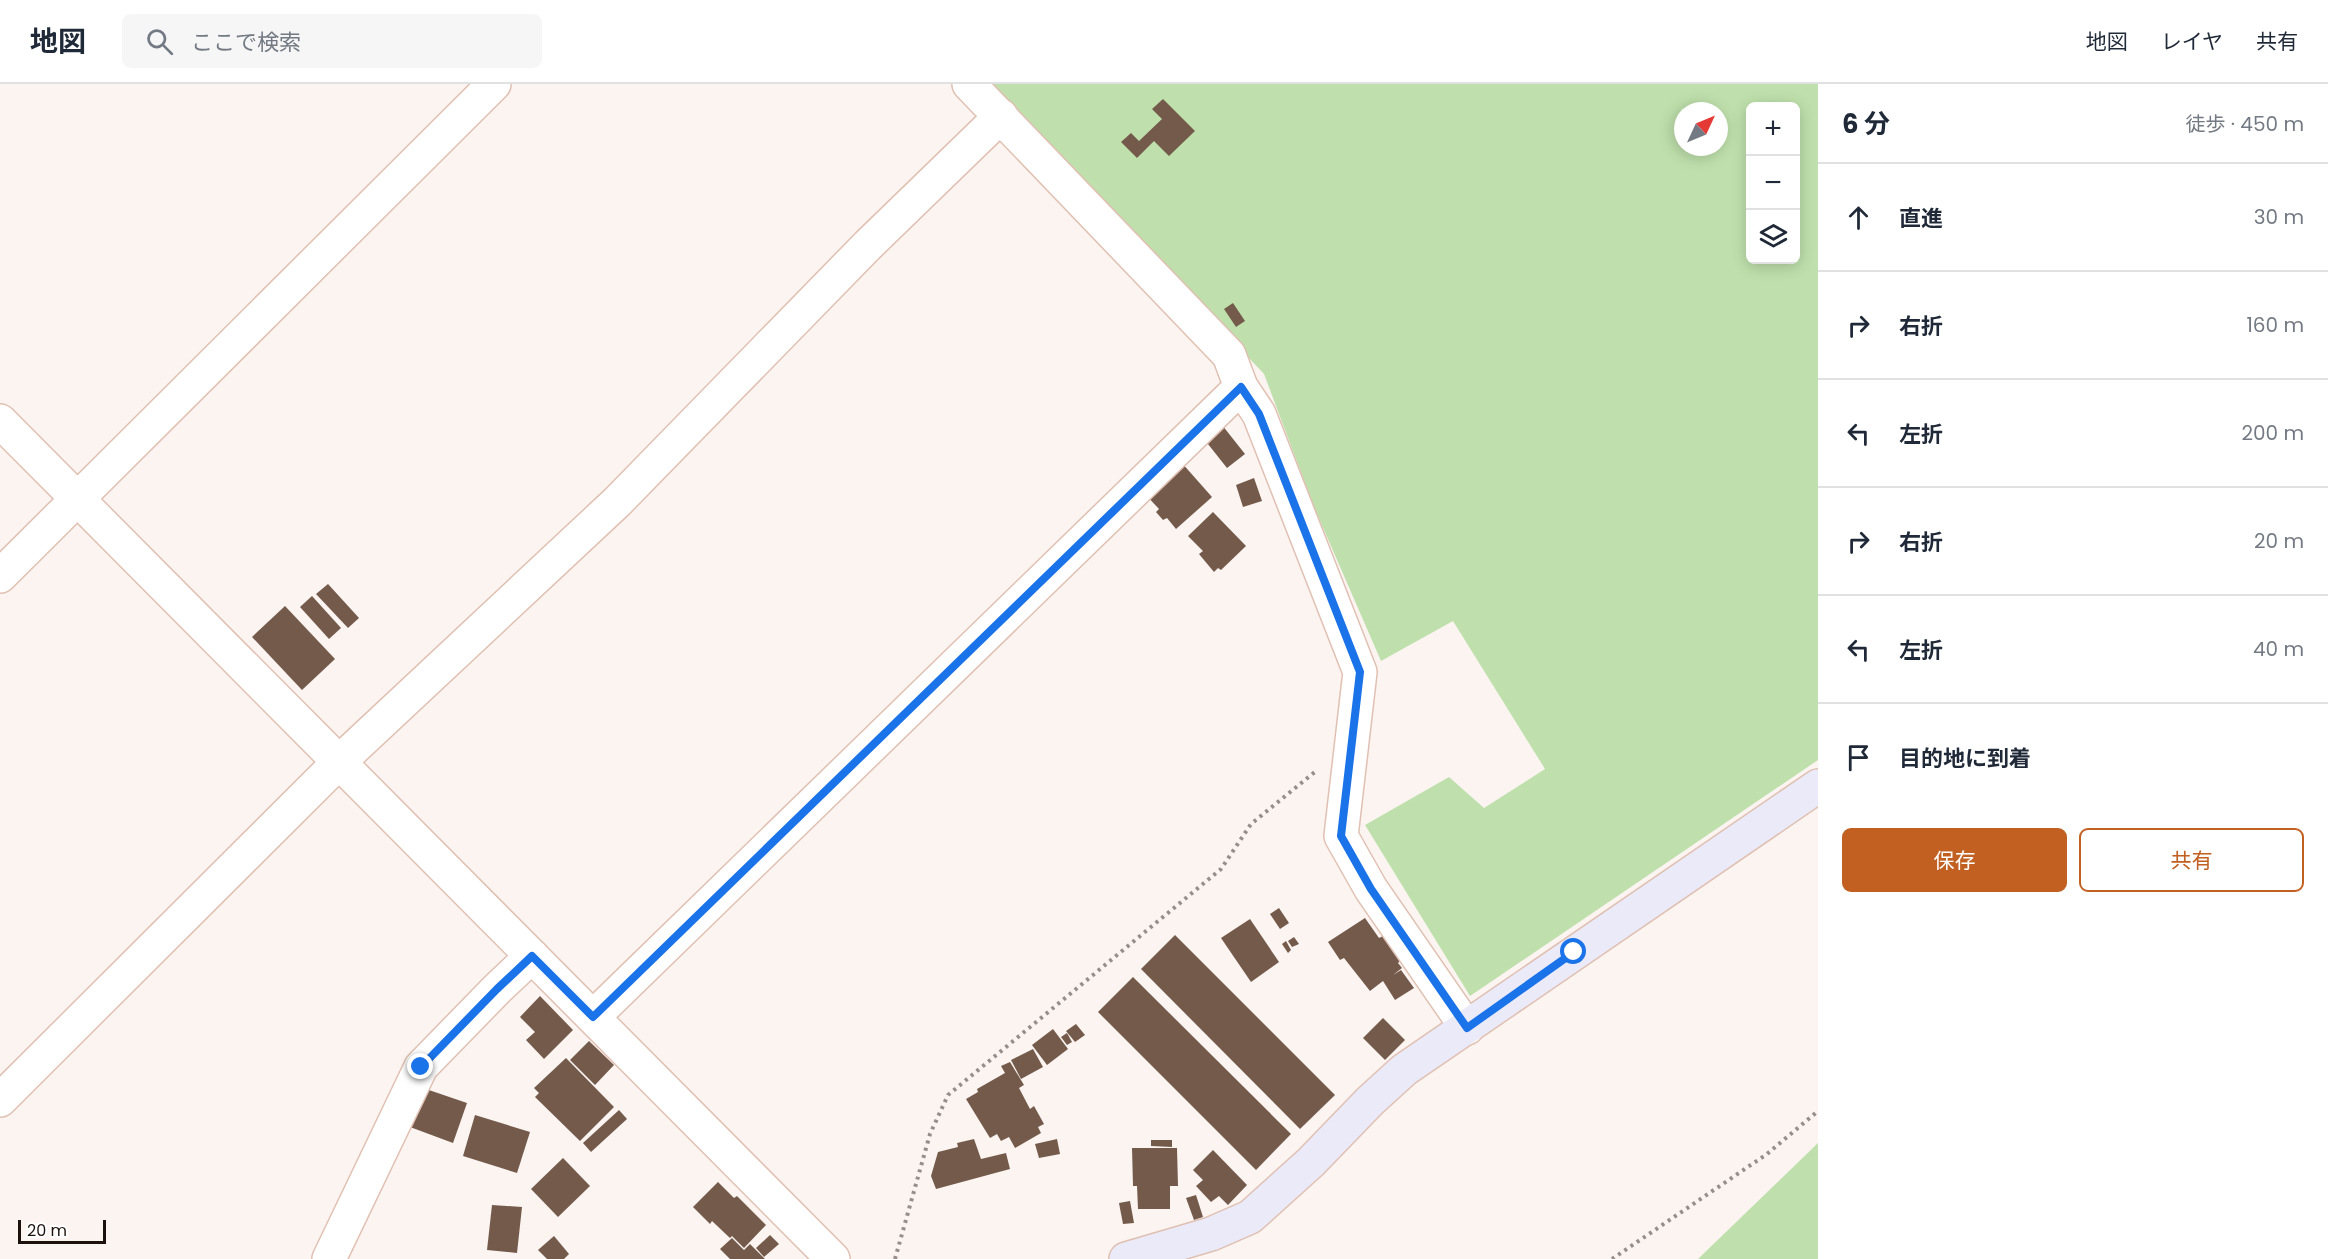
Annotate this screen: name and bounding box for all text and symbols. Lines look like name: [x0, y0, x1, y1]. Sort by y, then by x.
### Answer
search box: [122, 14, 542, 68]
text: 地図: [30, 22, 86, 61]
icon: search: [143, 25, 176, 58]
text: ここで検索: [191, 27, 301, 58]
text: 地図: [2086, 27, 2128, 56]
text: レイヤ: [2161, 27, 2223, 56]
text: 共有: [2256, 27, 2298, 56]
north arrow: [1674, 102, 1728, 156]
map controls: [1746, 102, 1800, 264]
button: +: [1746, 102, 1800, 156]
text: 6 分: [1842, 106, 1890, 142]
text: 徒歩 · 450 m: [2185, 110, 2304, 138]
button: −: [1746, 156, 1800, 210]
icon: ahead: [1842, 201, 1875, 234]
text: 直進: [1899, 203, 1943, 234]
text: 30 m: [2254, 203, 2304, 231]
button: layers: [1746, 210, 1800, 264]
icon: right: [1842, 309, 1875, 342]
text: 右折: [1899, 311, 1943, 342]
text: 160 m: [2246, 311, 2304, 339]
icon: left: [1842, 417, 1875, 450]
text: 左折: [1899, 419, 1943, 450]
text: 200 m: [2241, 419, 2304, 447]
icon: right: [1842, 525, 1875, 558]
text: 右折: [1899, 527, 1943, 558]
text: 20 m: [2254, 527, 2304, 555]
icon: left: [1842, 633, 1875, 666]
text: 左折: [1899, 635, 1943, 666]
text: 40 m: [2253, 635, 2304, 663]
icon: arrive: [1842, 741, 1875, 774]
text: 目的地に到着: [1899, 743, 2031, 774]
button: 保存: [1842, 828, 2067, 892]
button: 共有: [2079, 828, 2304, 892]
route start: [1560, 938, 1586, 964]
route end: [407, 1053, 433, 1079]
scale bar: [18, 1217, 106, 1244]
text: 20 m: [27, 1219, 67, 1242]

